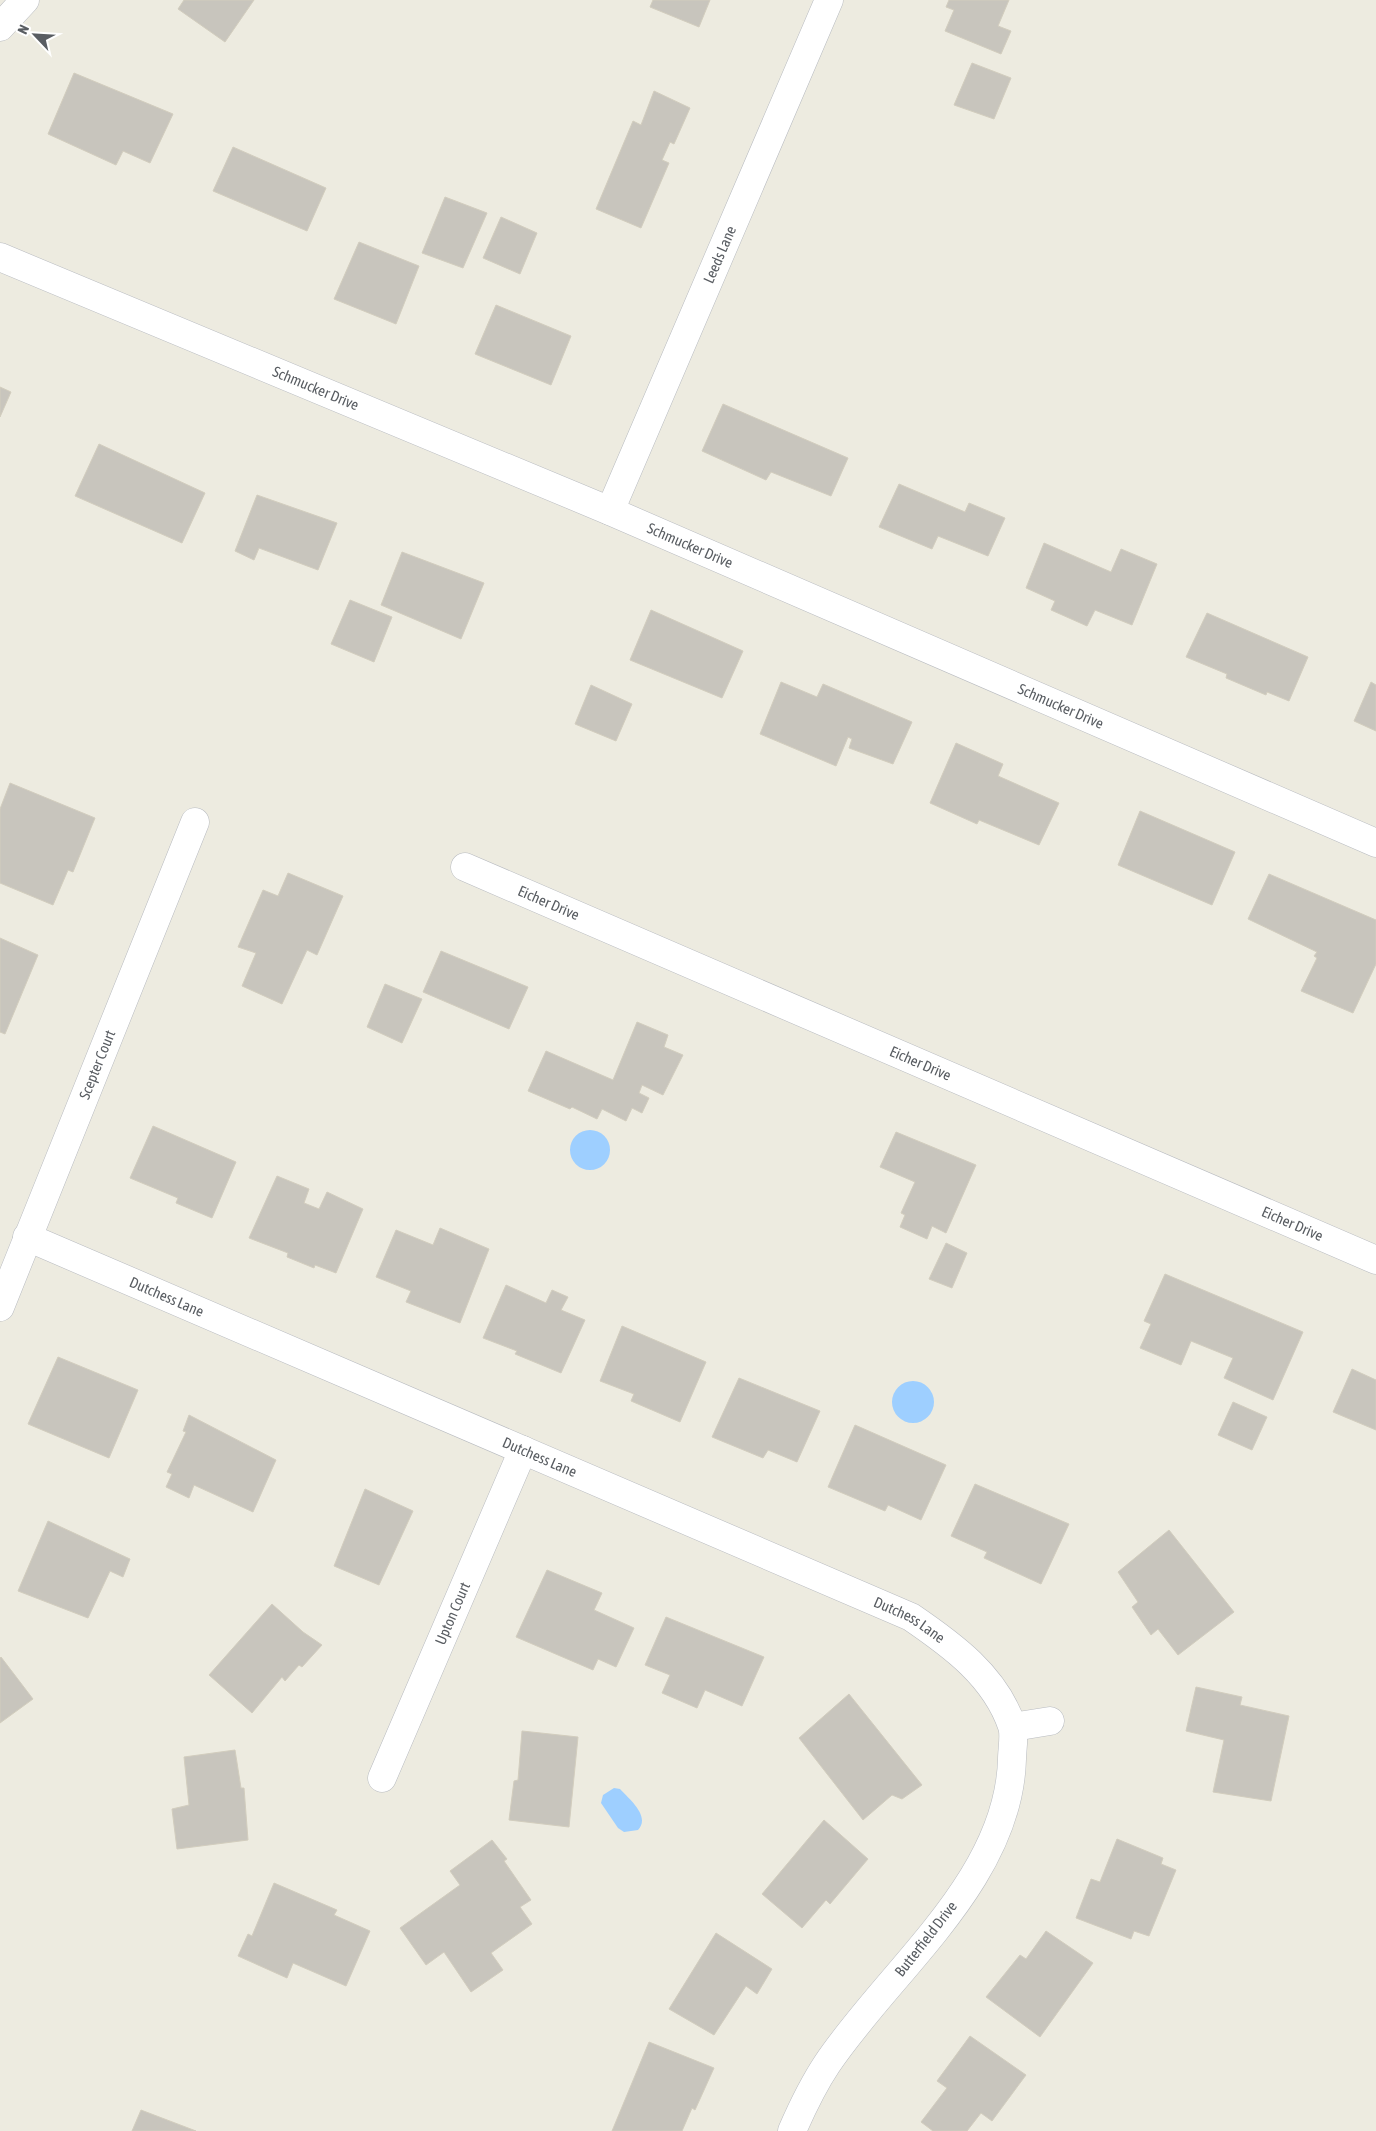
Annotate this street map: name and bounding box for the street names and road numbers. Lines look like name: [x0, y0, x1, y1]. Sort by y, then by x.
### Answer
street label: Leeds Lane: [700, 223, 739, 286]
street label: Schmucker Drive: [270, 363, 362, 414]
street label: Schmucker Drive: [645, 519, 736, 571]
street label: Schmucker Drive: [1016, 680, 1106, 732]
street label: Eicher Drive: [515, 882, 582, 923]
street label: Scepter Court: [75, 1028, 118, 1102]
street label: Eicher Drive: [887, 1042, 954, 1084]
street label: Eicher Drive: [1259, 1203, 1326, 1244]
street label: Dutchess Lane: [127, 1273, 207, 1320]
street label: Dutchess Lane: [500, 1433, 580, 1480]
street label: Upton Court: [431, 1580, 473, 1647]
street label: Dutchess Lane: [871, 1593, 949, 1646]
street label: Butterfield Drive: [891, 1898, 960, 1980]

